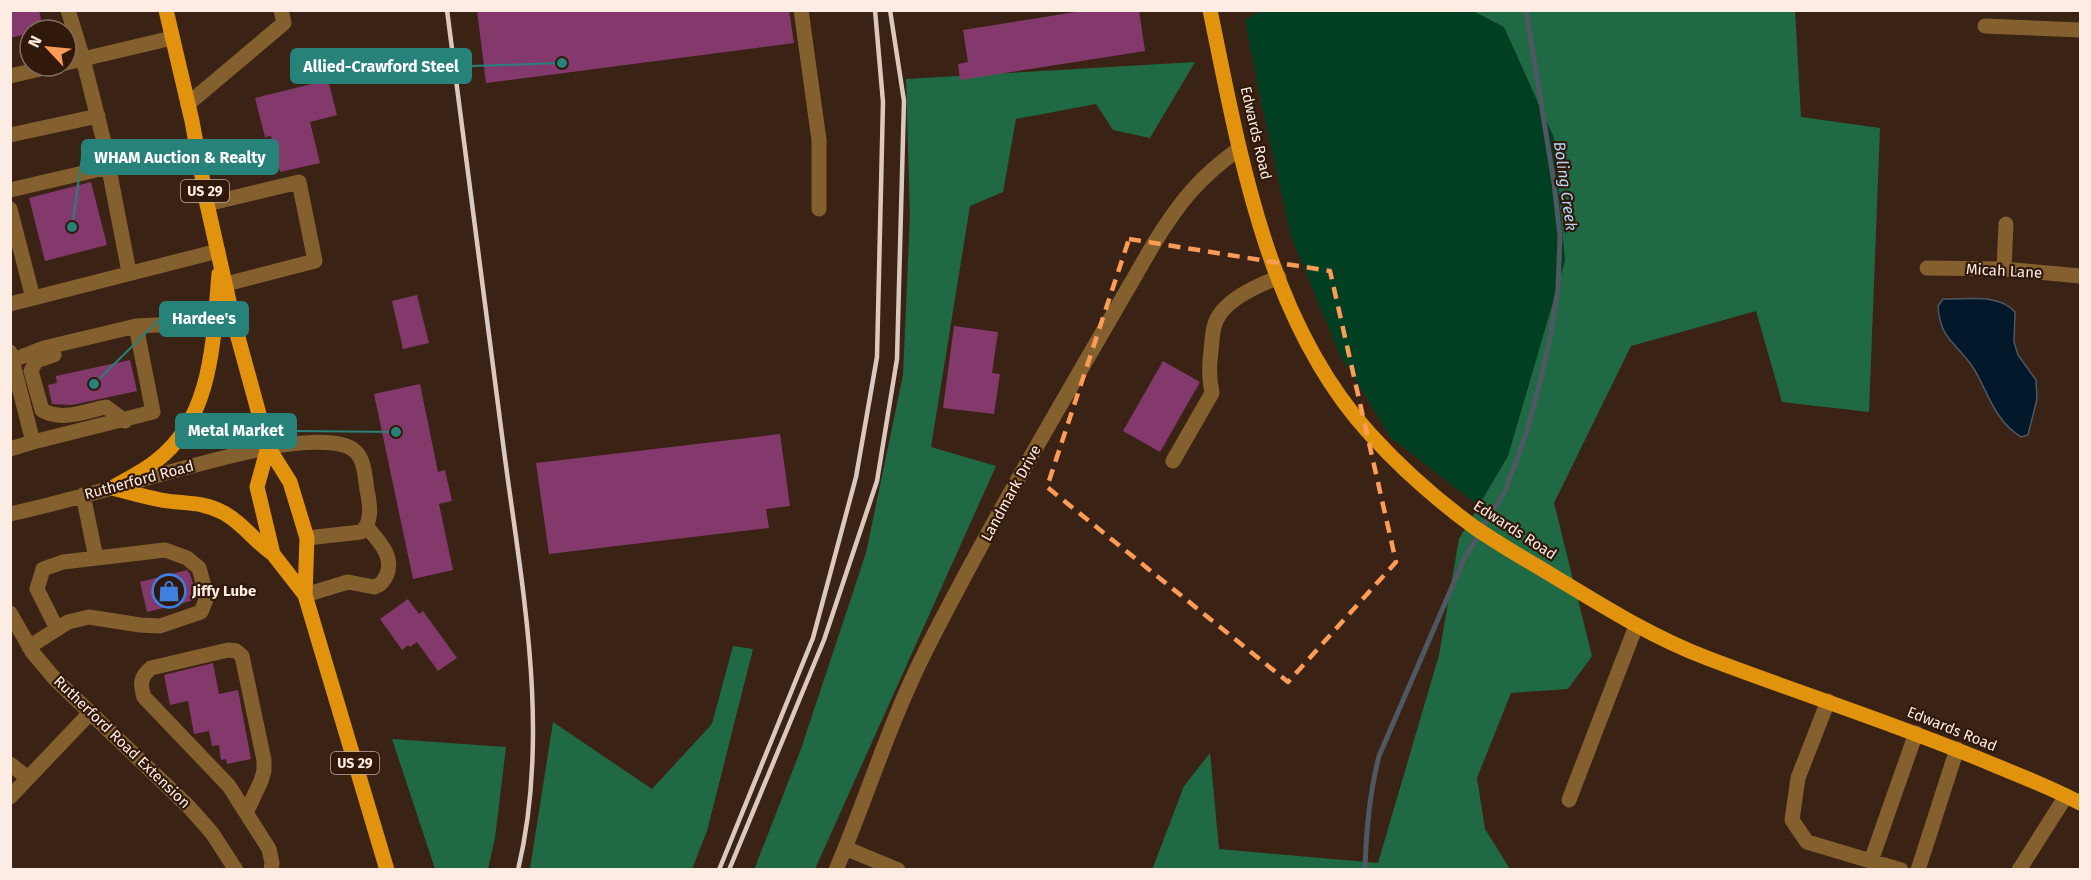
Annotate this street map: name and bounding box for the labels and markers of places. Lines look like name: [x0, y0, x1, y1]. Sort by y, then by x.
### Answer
callout: Allied-Crawford Steel: [291, 49, 471, 83]
callout: WHAM Auction & Realty: [82, 140, 278, 174]
callout: Hardee's: [160, 302, 248, 336]
callout: Metal Market: [176, 414, 296, 448]
shop icon: Jiffy Lube: [151, 573, 187, 609]
place label: Jiffy Lube: [191, 582, 256, 600]

